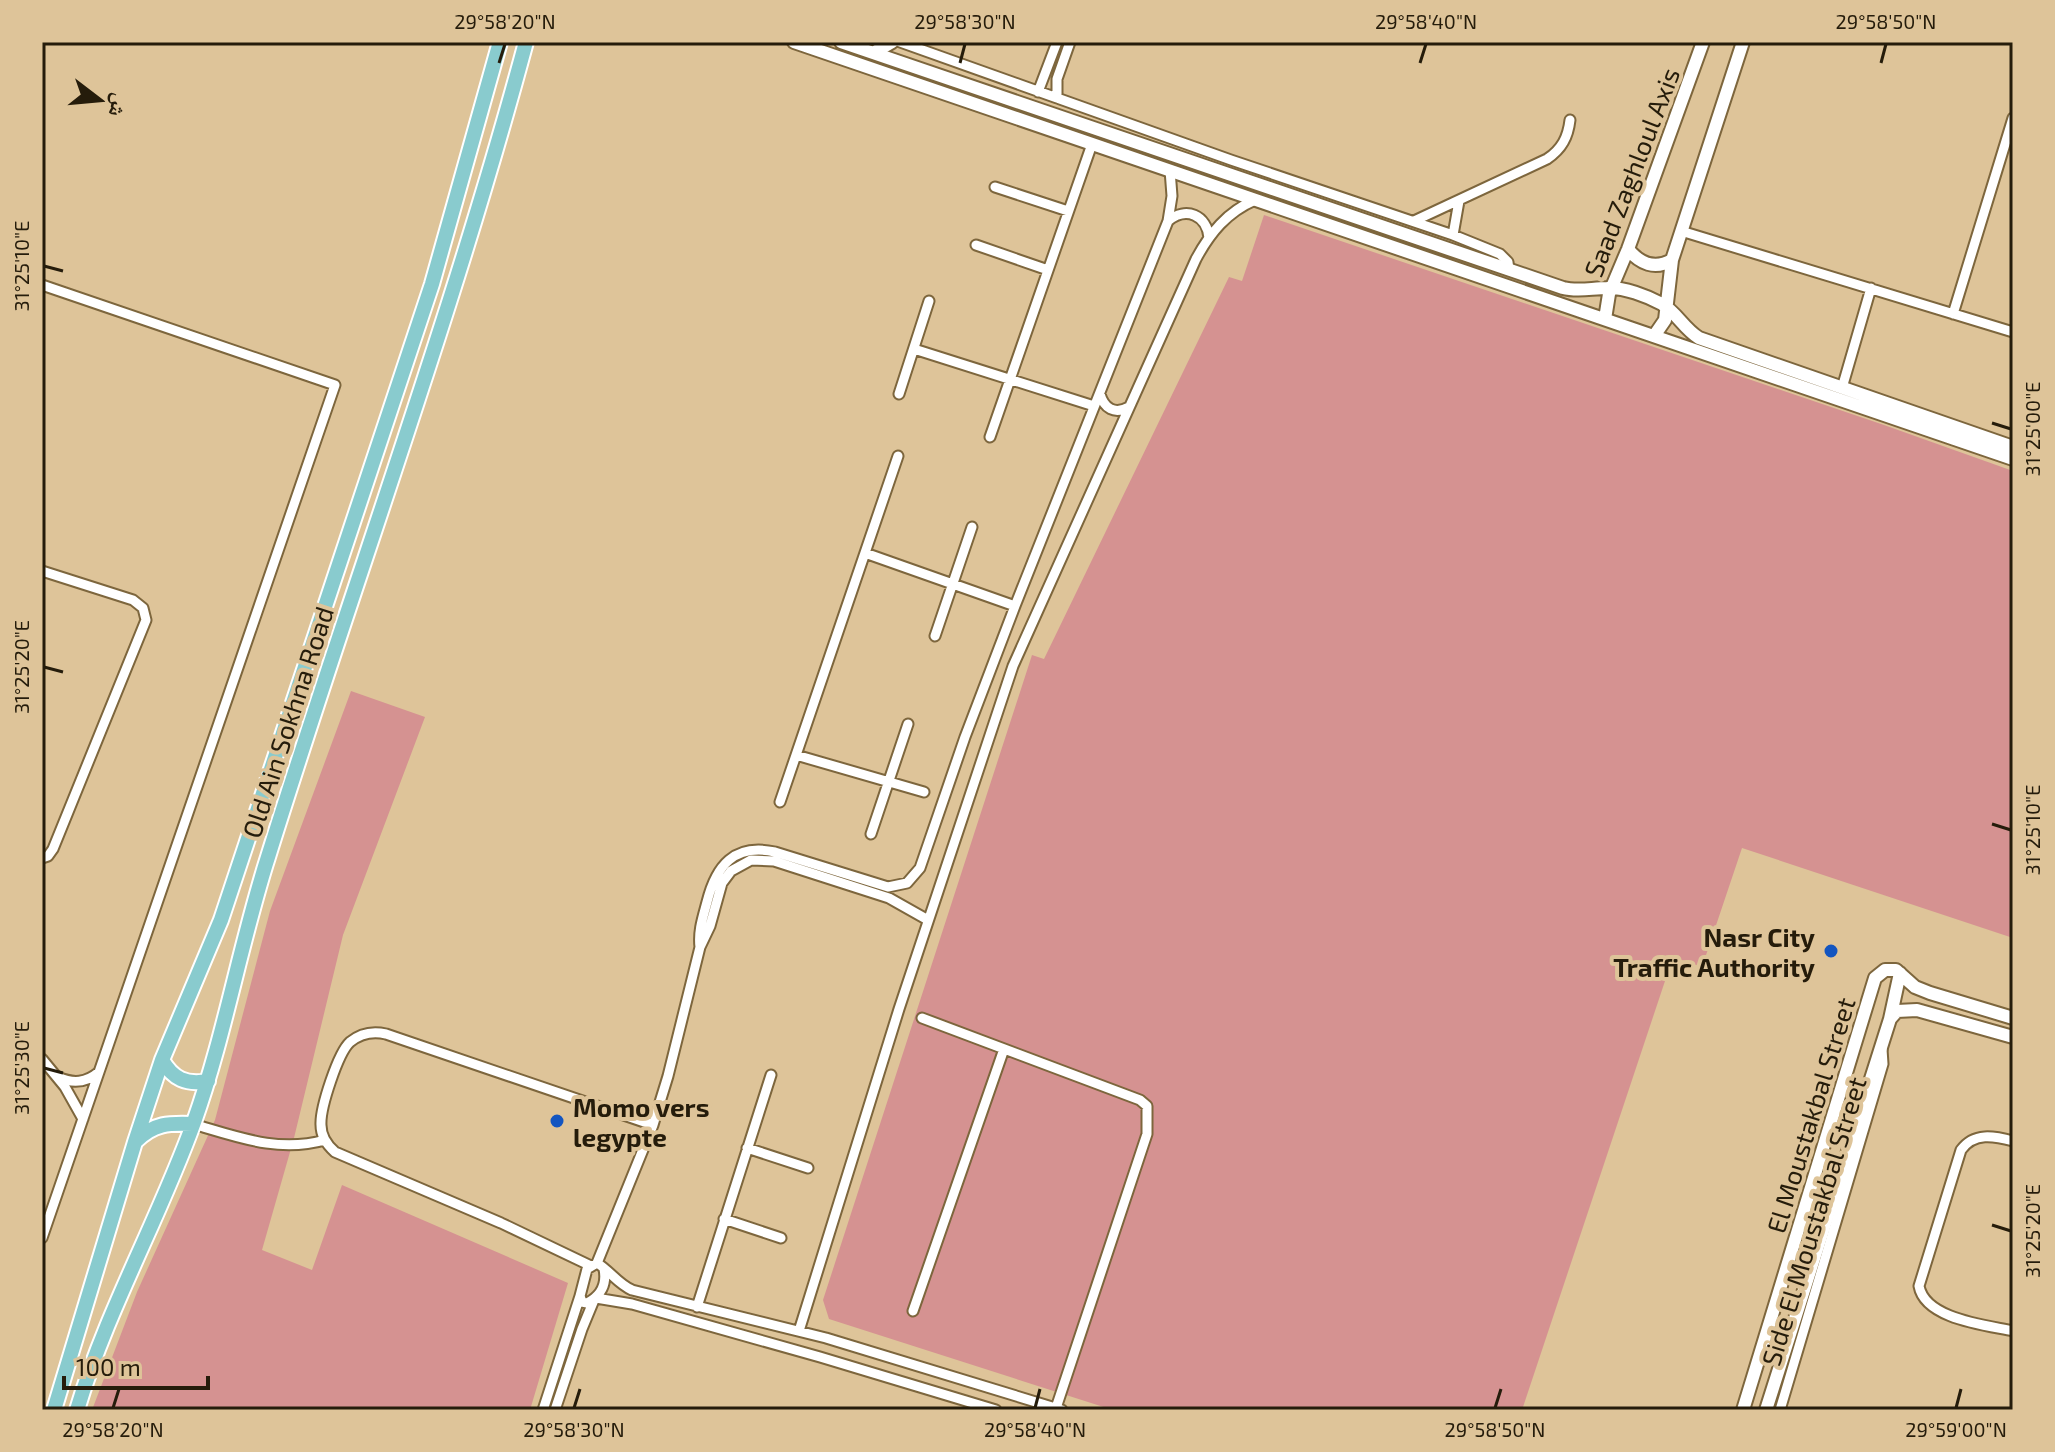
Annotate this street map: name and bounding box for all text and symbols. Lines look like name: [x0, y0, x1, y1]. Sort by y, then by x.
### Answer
text: 29°58'20"N: [454, 9, 556, 33]
text: 29°58'30"N: [914, 9, 1016, 33]
text: 29°58'40"N: [1375, 9, 1477, 33]
text: 29°58'50"N: [1836, 9, 1936, 33]
north arrow: [60, 60, 140, 140]
street label: Saad Zaghloul Axis: [1577, 63, 1685, 281]
text: ش: [103, 90, 136, 121]
text: 31°25'10"E: [9, 221, 33, 311]
text: 31°25'00"E: [2020, 382, 2044, 476]
street label: Old Ain Sokhna Road: [235, 602, 339, 842]
text: 31°25'20"E: [9, 620, 33, 714]
text: 31°25'10"E: [2020, 785, 2044, 875]
place label: Nasr City Traffic Authority: [1613, 921, 1815, 983]
marker: Nasr City Traffic Authority: [1822, 942, 1840, 960]
street label: El Moustakbal Street: [1759, 993, 1861, 1237]
text: 31°25'30"E: [9, 1021, 33, 1115]
street label: Side El Moustakbal Street: [1754, 1073, 1872, 1369]
place label: Momo vers legypte: [573, 1091, 709, 1153]
marker: Momo vers legypte: [548, 1112, 566, 1130]
text: 31°25'20"E: [2020, 1184, 2044, 1278]
scale bar: [64, 1340, 208, 1390]
text: 100 m: [76, 1352, 141, 1381]
text: 29°58'20"N: [62, 1417, 164, 1441]
text: 29°58'30"N: [523, 1417, 625, 1441]
text: 29°58'40"N: [984, 1417, 1086, 1441]
text: 29°58'50"N: [1445, 1417, 1545, 1441]
text: 29°59'00"N: [1905, 1417, 2007, 1441]

